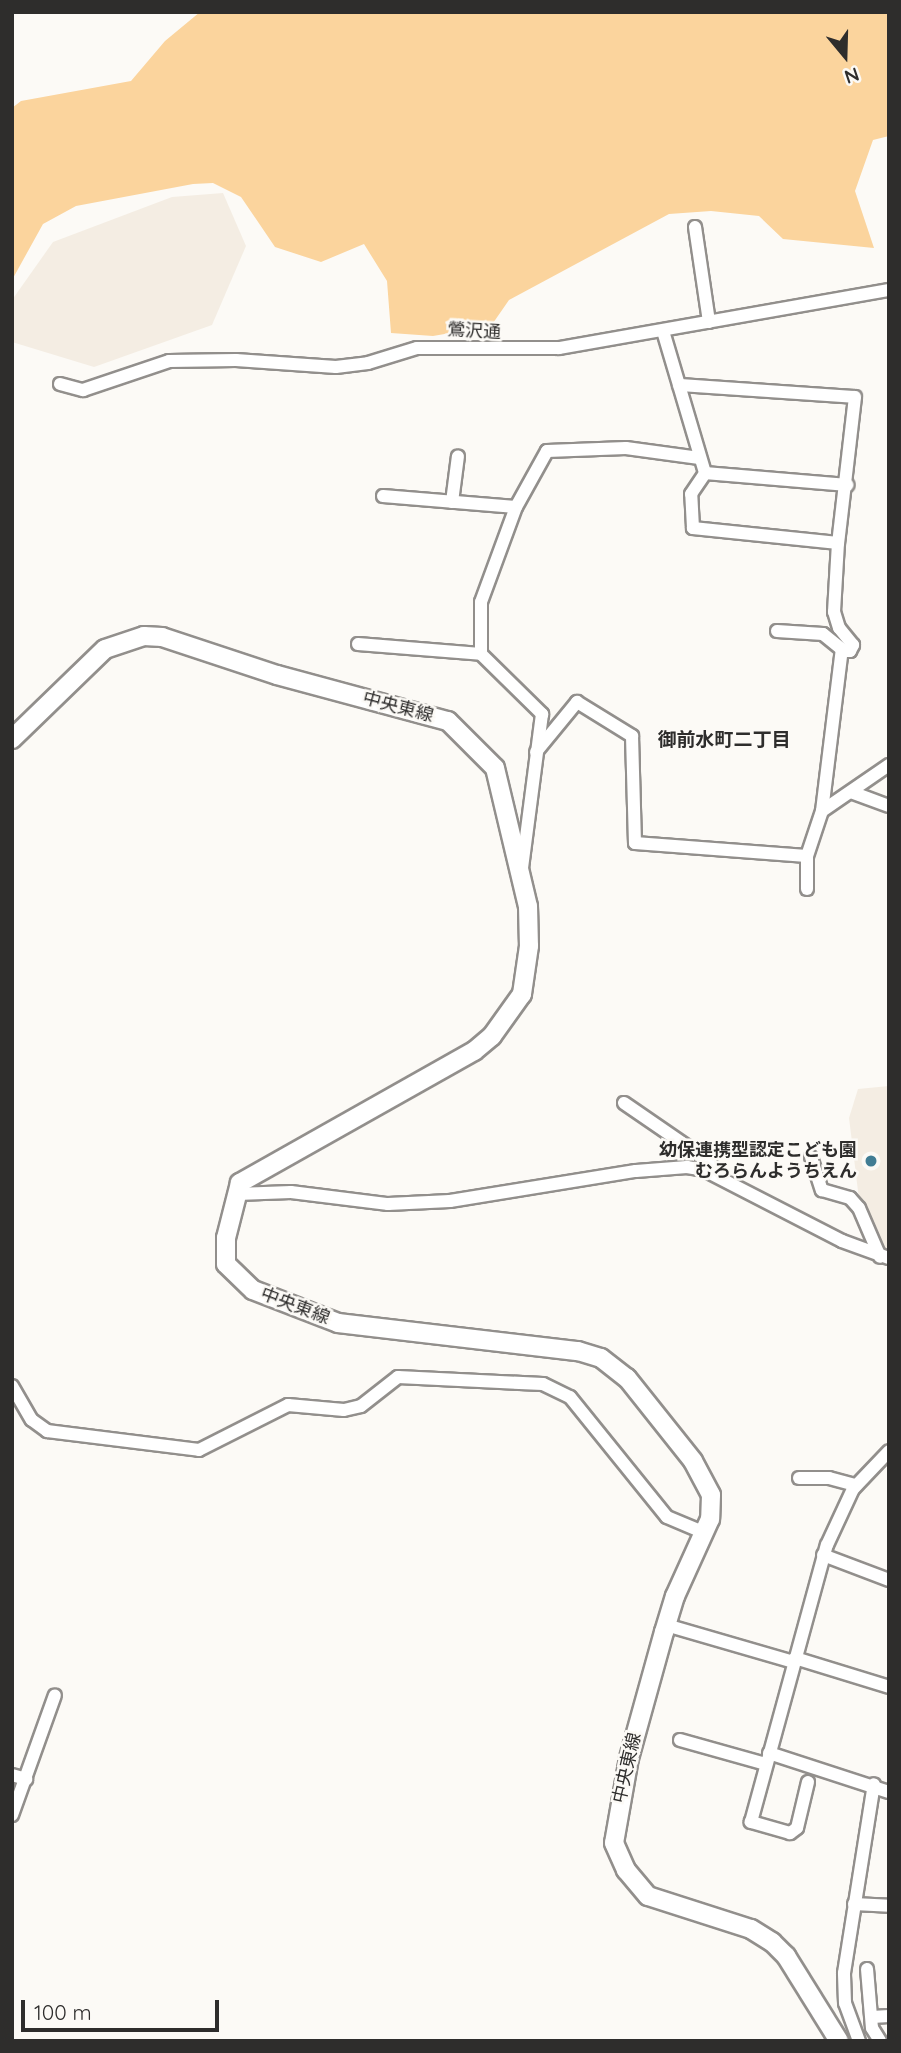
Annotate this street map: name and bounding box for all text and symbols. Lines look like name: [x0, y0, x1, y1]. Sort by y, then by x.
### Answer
north arrow: [810, 21, 880, 91]
text: N: [841, 62, 862, 89]
street label: 鶯沢通: [446, 319, 502, 343]
street label: 中央東線: [360, 687, 436, 727]
district label: 御前水町二丁目: [658, 729, 790, 751]
place label: 幼保連携型認定こども園 むろらんようちえん: [659, 1140, 857, 1182]
marker: 幼保連携型認定こども園 むろらんようちえん: [863, 1153, 879, 1169]
street label: 中央東線: [258, 1283, 332, 1329]
street label: 中央東線: [608, 1730, 646, 1806]
scale bar: [24, 1986, 222, 2030]
text: 100 m: [34, 1999, 92, 2025]

